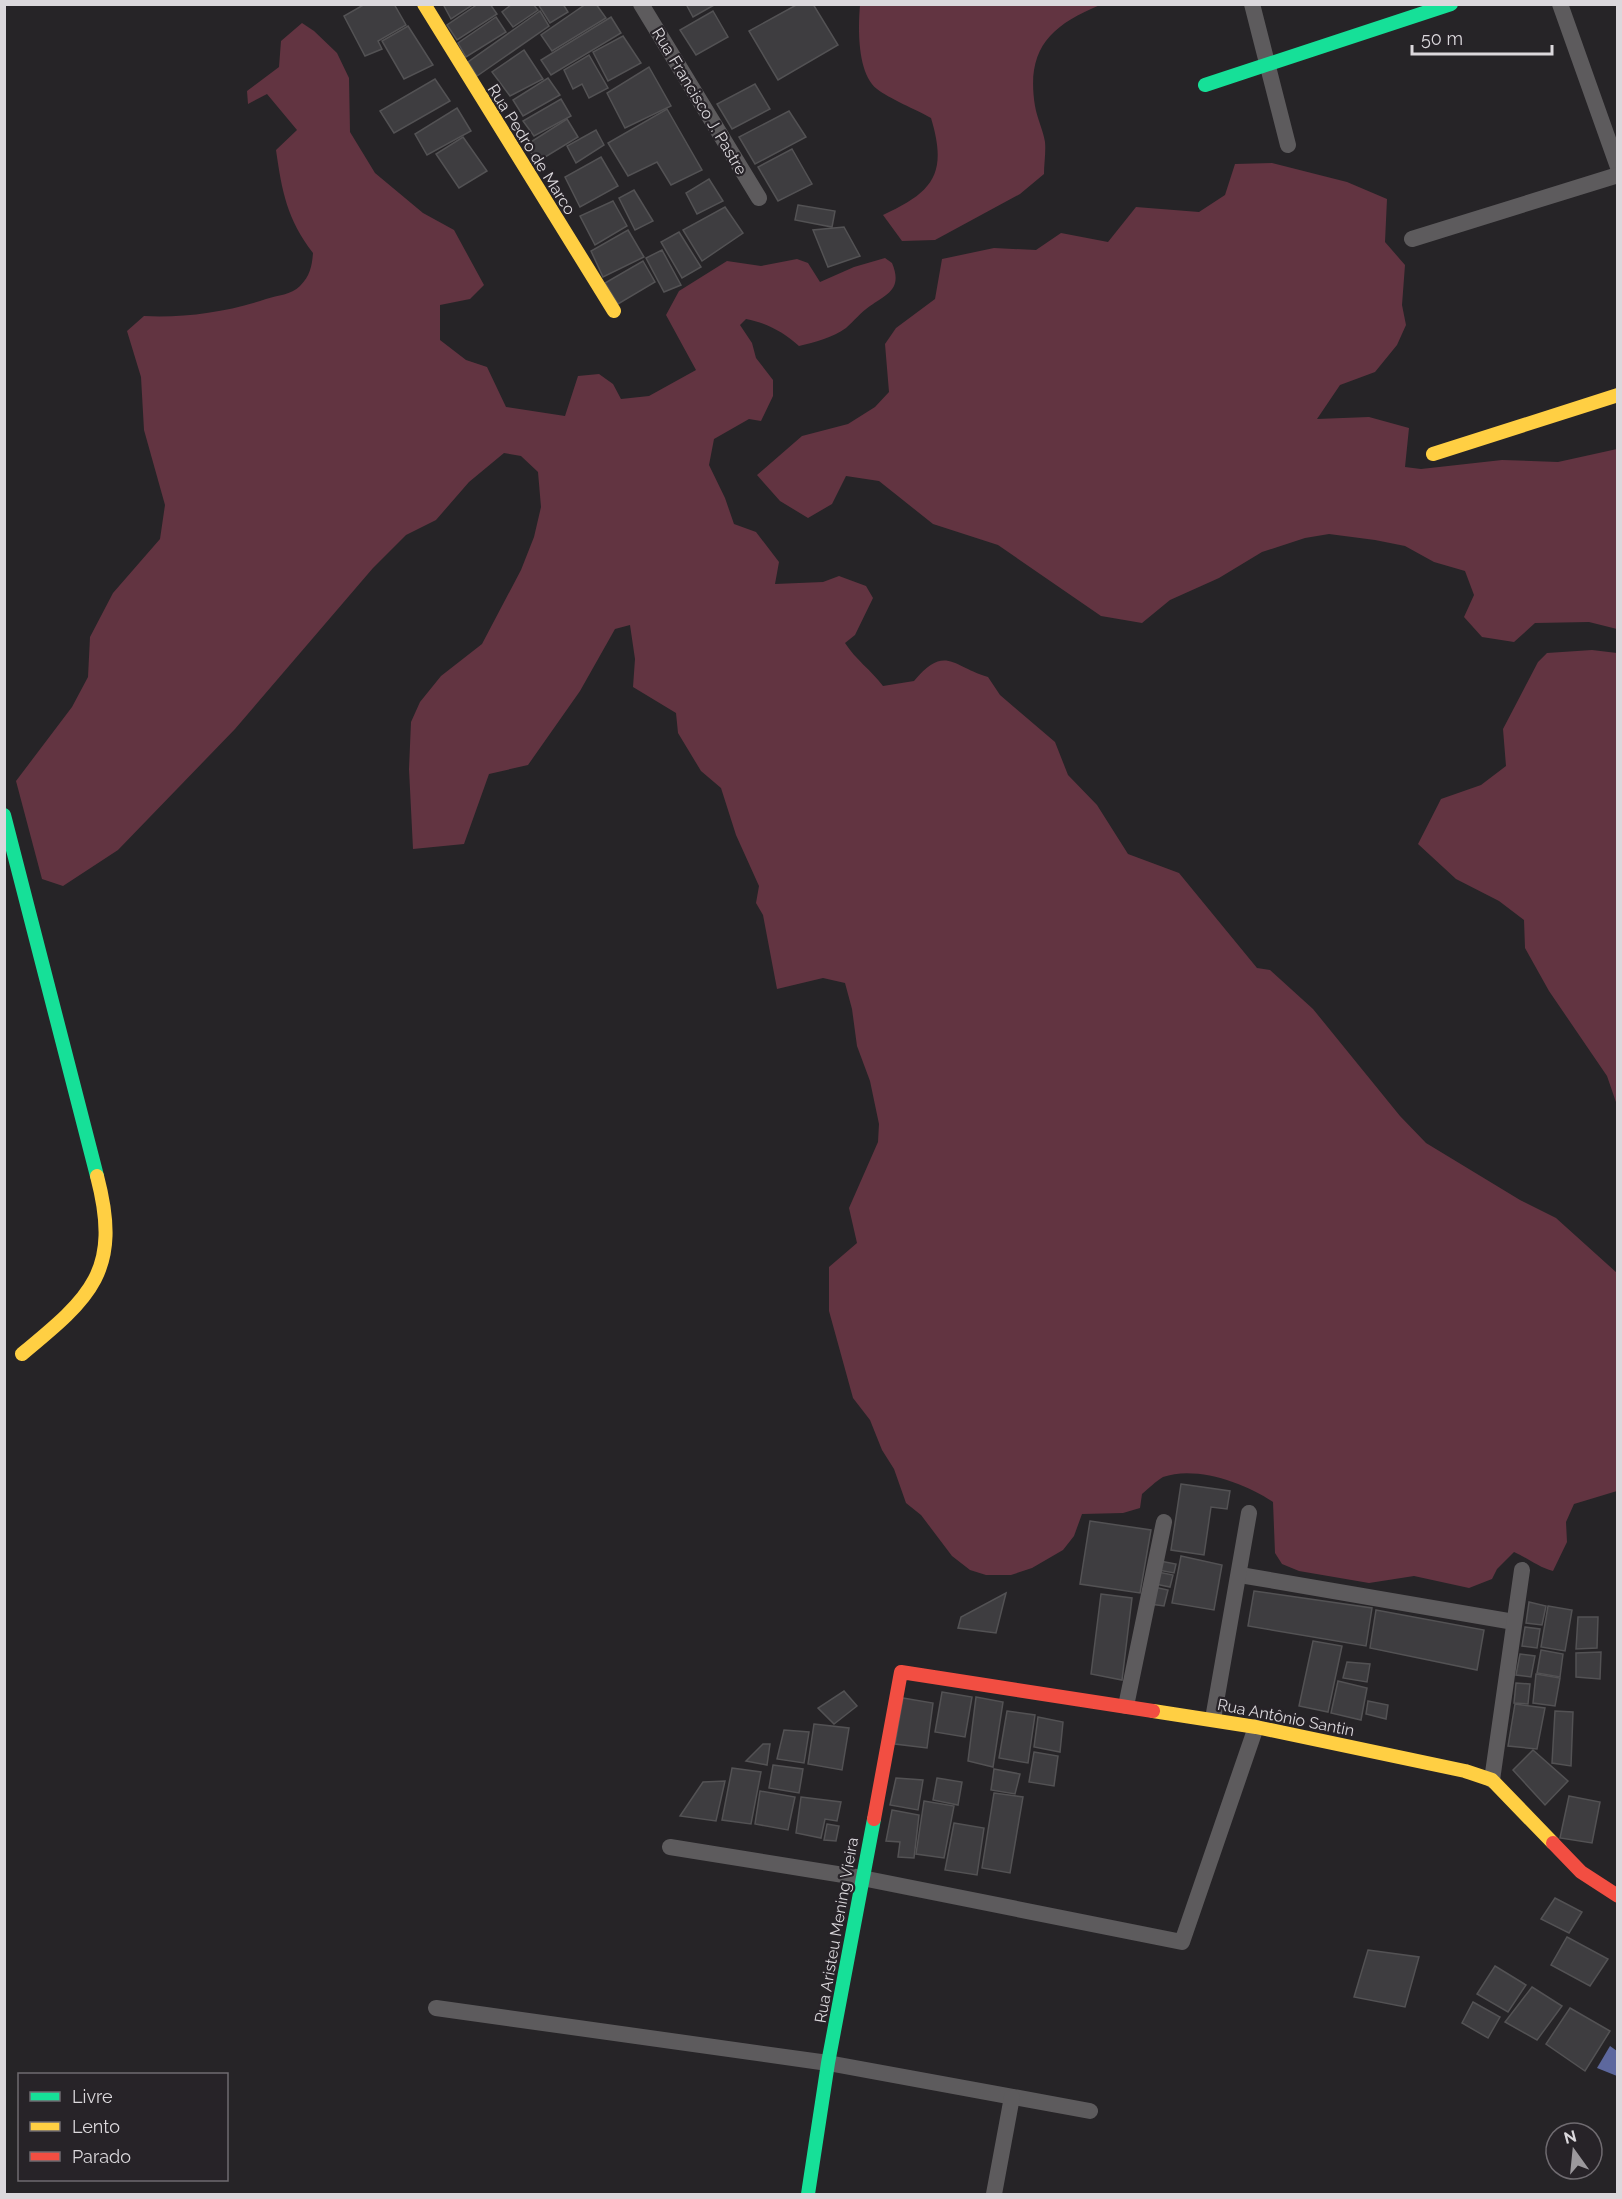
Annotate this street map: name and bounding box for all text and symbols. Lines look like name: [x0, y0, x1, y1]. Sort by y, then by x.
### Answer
scale bar: [1412, 18, 1552, 56]
street label: Rua Francisco J. Pastre: [648, 24, 751, 178]
text: 50 m: [1421, 28, 1463, 49]
street label: Rua Pedro de Marco: [484, 80, 579, 218]
street label: Rua Antônio Santin: [1216, 1695, 1356, 1740]
street label: Rua Aristeu Mening Vieira: [811, 1836, 862, 2024]
legend: [18, 2073, 228, 2181]
text: Livre: [72, 2086, 113, 2107]
text: Lento: [72, 2116, 120, 2137]
north arrow: [1544, 2121, 1604, 2181]
text: N: [1562, 2126, 1579, 2148]
text: Parado: [72, 2146, 131, 2167]

